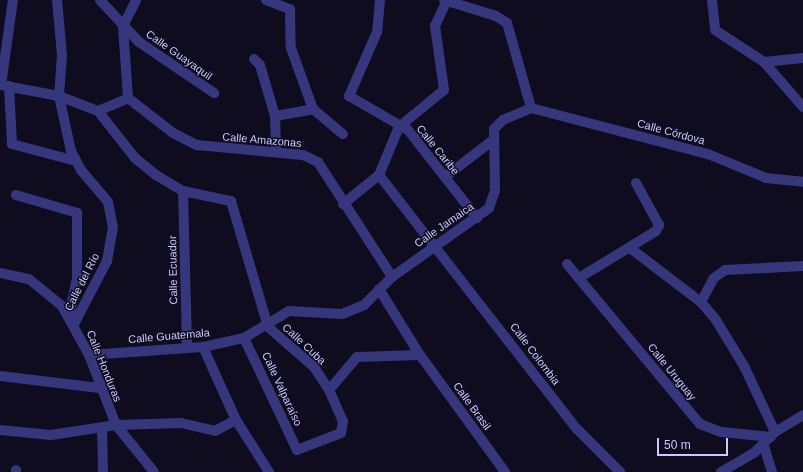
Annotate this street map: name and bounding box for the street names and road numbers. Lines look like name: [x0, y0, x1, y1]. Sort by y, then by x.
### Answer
street label: Calle Guayaquil: [143, 27, 215, 83]
street label: Calle Córdova: [636, 117, 706, 147]
street label: Calle Caribe: [414, 122, 462, 178]
street label: Calle Amazonas: [222, 130, 302, 150]
street label: Calle Jamaica: [412, 200, 476, 250]
street label: Calle Ecuador: [166, 235, 180, 305]
street label: Calle del Río: [62, 251, 102, 313]
street label: Calle Colombia: [507, 320, 563, 388]
street label: Calle Cuba: [280, 321, 328, 367]
street label: Calle Guatemala: [128, 326, 210, 346]
street label: Calle Honduras: [84, 328, 124, 404]
street label: Calle Uruguay: [645, 341, 699, 403]
street label: Calle Valparaíso: [259, 350, 305, 428]
street label: Calle Brasil: [450, 380, 494, 432]

